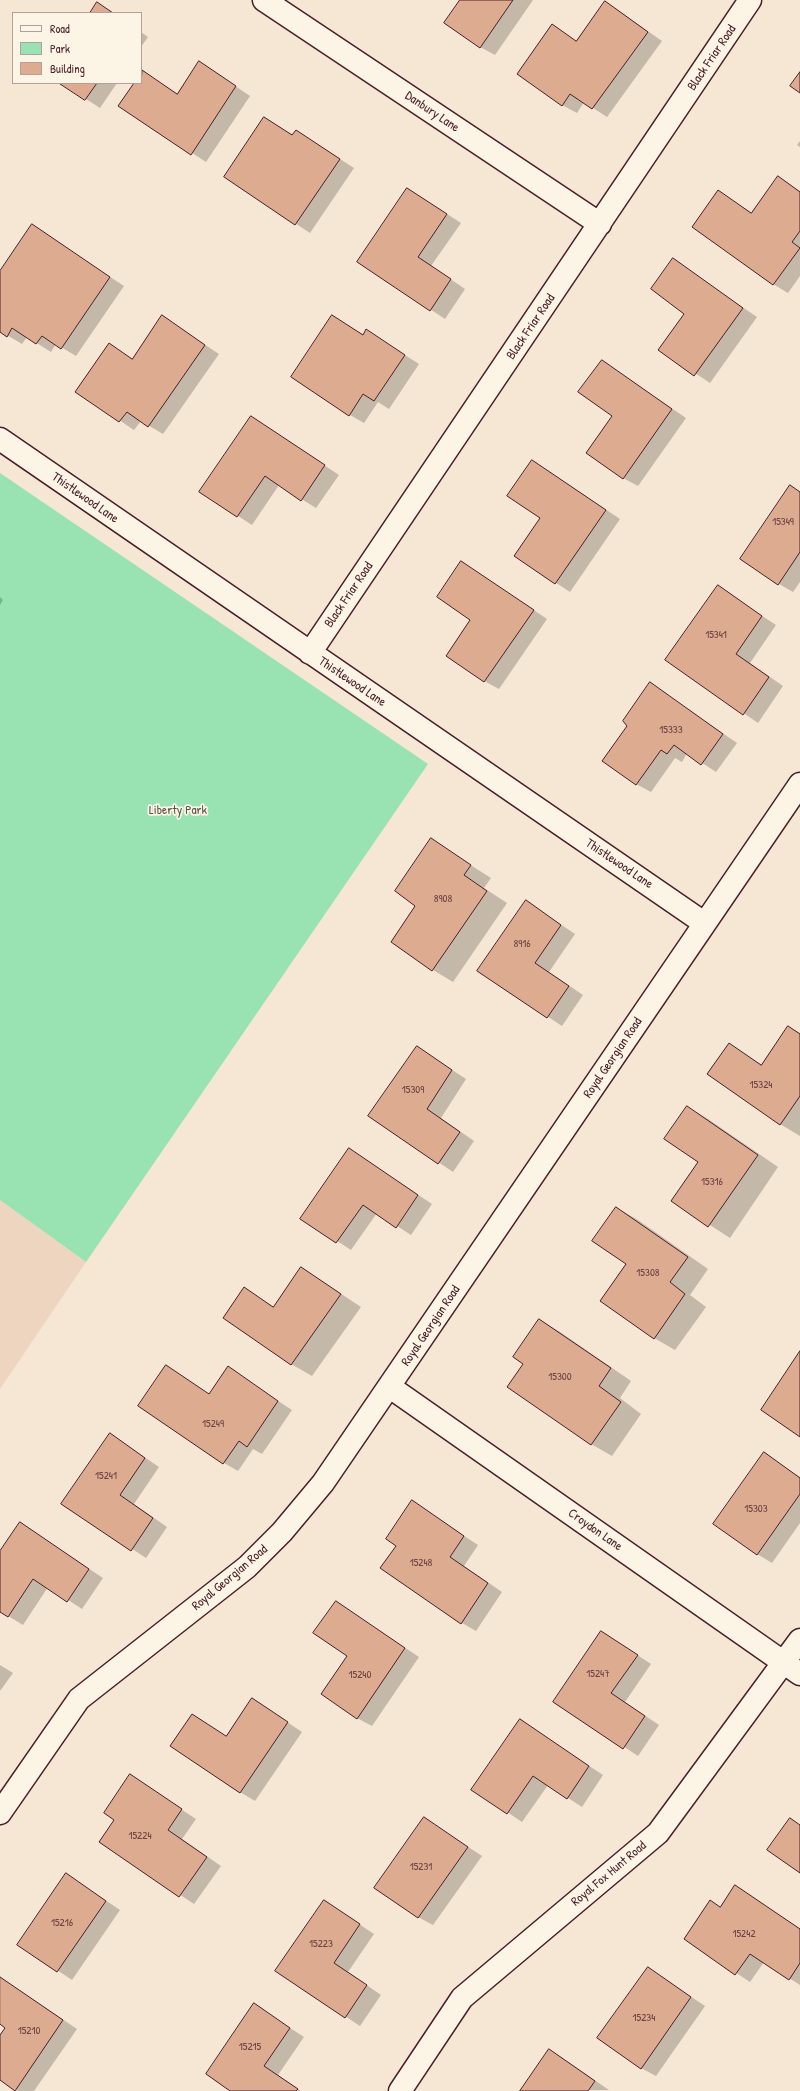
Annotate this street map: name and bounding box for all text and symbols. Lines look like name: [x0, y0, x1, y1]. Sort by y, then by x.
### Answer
legend: [12, 12, 142, 84]
text: Road: [50, 20, 70, 37]
street label: Black Friar Road: [684, 22, 740, 94]
text: Park: [50, 40, 70, 57]
text: Building: [50, 60, 85, 77]
street label: Danbury Lane: [402, 88, 462, 136]
street label: Black Friar Road: [503, 291, 559, 363]
street label: Thistlewood Lane: [49, 469, 121, 527]
house number: 15349: [772, 515, 794, 529]
street label: Black Friar Road: [321, 559, 377, 631]
house number: 15341: [705, 628, 727, 642]
street label: Thistlewood Lane: [315, 654, 389, 710]
house number: 15333: [659, 723, 683, 737]
park label: Liberty Park: [149, 803, 207, 819]
street label: Thistlewood Lane: [582, 836, 656, 892]
house number: 8908: [434, 892, 452, 906]
house number: 8916: [513, 937, 531, 951]
street label: Royal Georgian Road: [580, 1015, 646, 1101]
house number: 15324: [750, 1078, 772, 1092]
house number: 15309: [402, 1083, 424, 1097]
house number: 15316: [701, 1175, 723, 1189]
house number: 15308: [636, 1266, 660, 1280]
street label: Royal Georgian Road: [398, 1283, 464, 1369]
house number: 15300: [548, 1370, 572, 1384]
house number: 15249: [202, 1417, 224, 1431]
house number: 15241: [95, 1469, 117, 1483]
house number: 15303: [744, 1502, 768, 1516]
street label: Croydon Lane: [565, 1506, 625, 1554]
street label: Royal Georgian Road: [189, 1542, 271, 1614]
house number: 15248: [410, 1556, 432, 1570]
house number: 15247: [586, 1667, 610, 1681]
house number: 15240: [349, 1668, 371, 1682]
house number: 15224: [128, 1829, 152, 1843]
street label: Royal Fox Hunt Road: [568, 1838, 650, 1910]
house number: 15231: [410, 1860, 432, 1874]
house number: 15216: [51, 1916, 73, 1930]
house number: 15242: [732, 1927, 756, 1941]
house number: 15223: [309, 1937, 333, 1951]
house number: 15234: [633, 2011, 655, 2025]
house number: 15210: [18, 2024, 40, 2038]
house number: 15215: [239, 2040, 261, 2054]

